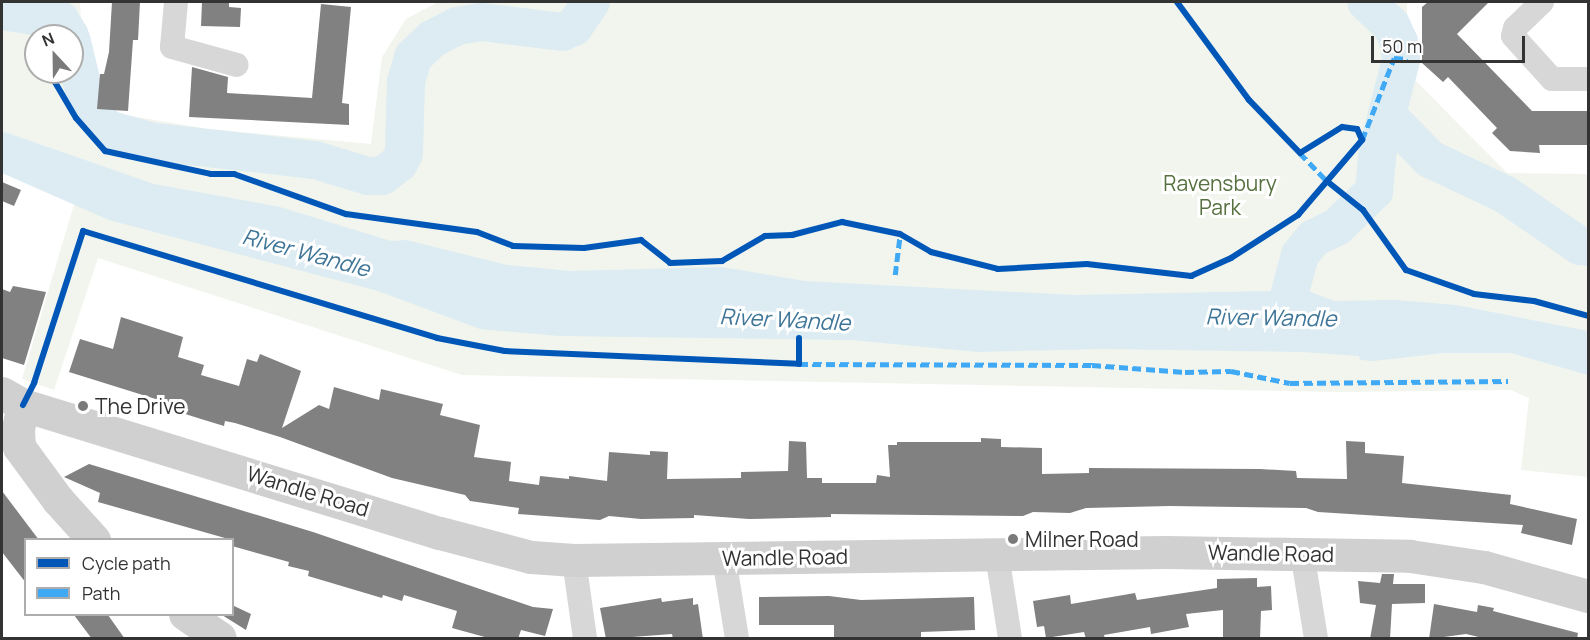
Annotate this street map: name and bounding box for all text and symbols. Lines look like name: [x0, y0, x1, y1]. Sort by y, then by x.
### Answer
north arrow: [24, 24, 84, 84]
scale bar: [1374, 24, 1528, 62]
text: N: [39, 27, 57, 52]
text: 50 m: [1382, 34, 1422, 58]
park label: Ravensbury Park: [1163, 170, 1277, 220]
water label: River Wandle: [239, 223, 373, 283]
water label: River Wandle: [719, 303, 851, 337]
water label: River Wandle: [1205, 304, 1337, 332]
place label: The Drive: [95, 393, 186, 419]
marker: The Drive: [76, 399, 90, 413]
street label: Wandle Road: [244, 460, 372, 522]
place label: Milner Road: [1025, 526, 1139, 552]
marker: Milner Road: [1006, 532, 1020, 546]
legend: [24, 538, 234, 616]
street label: Wandle Road: [1208, 539, 1334, 567]
street label: Wandle Road: [722, 543, 848, 571]
text: Cycle path: [82, 551, 171, 575]
text: Path: [82, 581, 120, 605]

